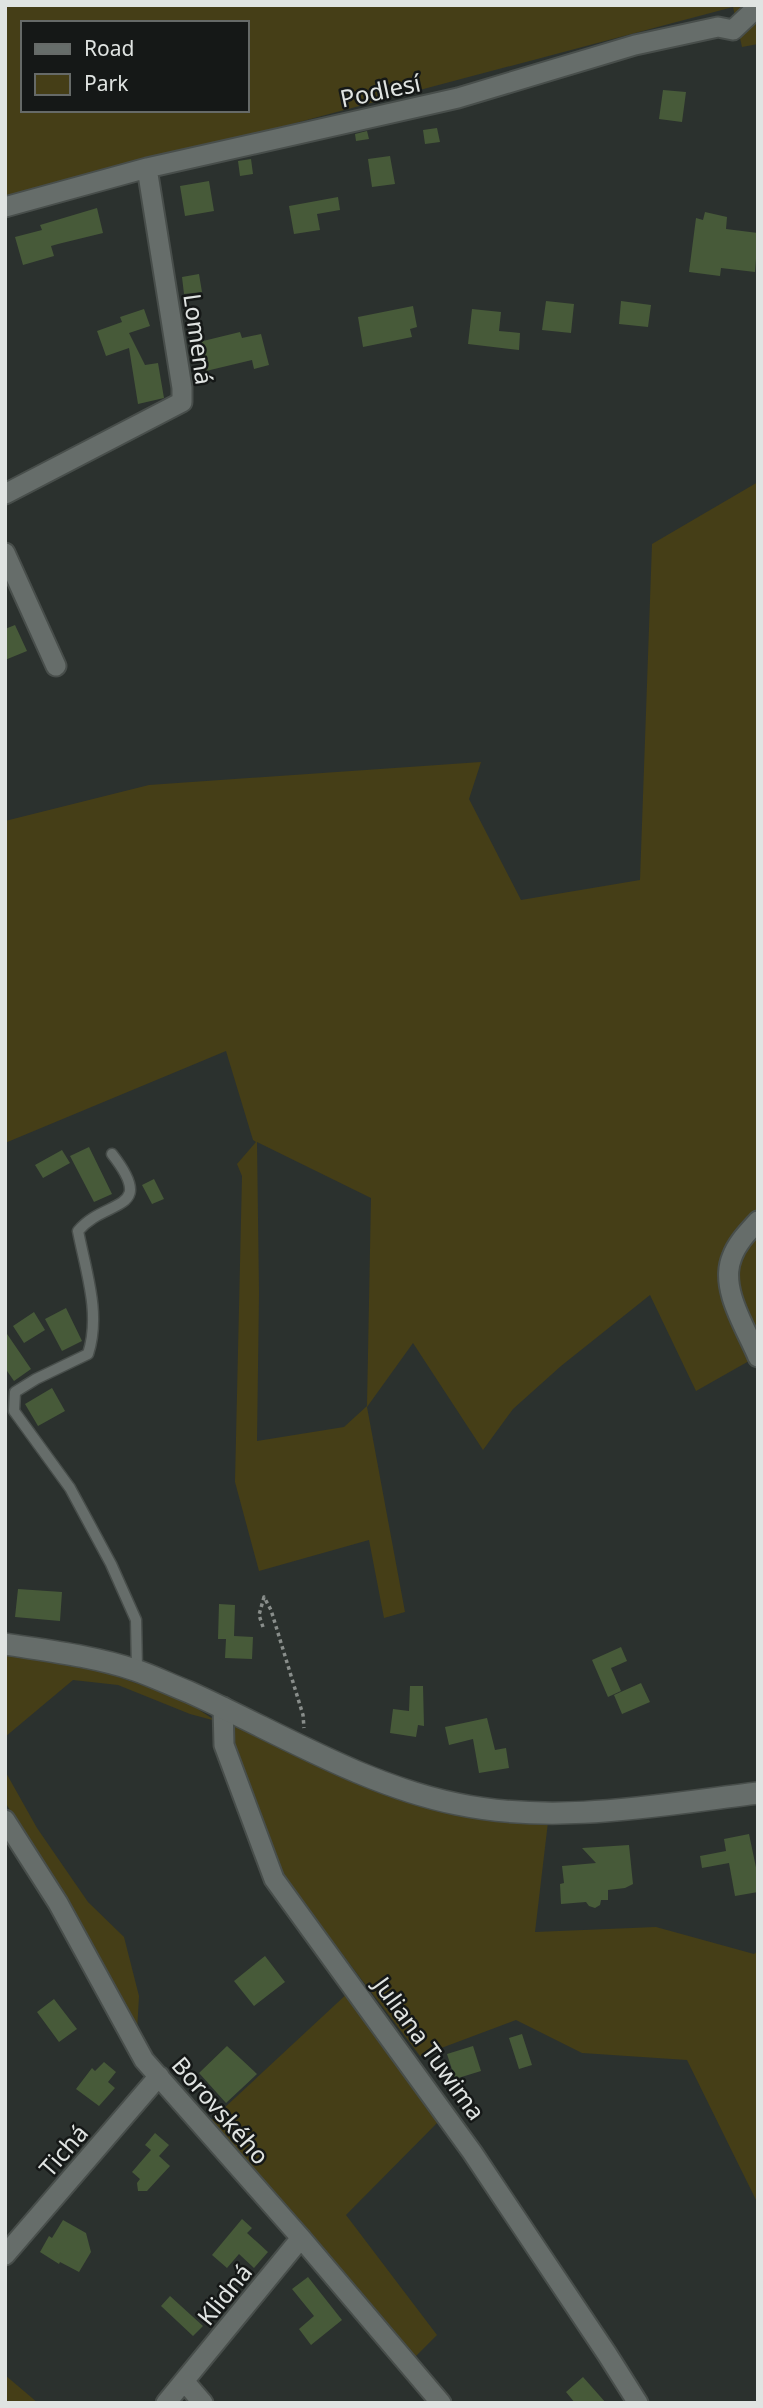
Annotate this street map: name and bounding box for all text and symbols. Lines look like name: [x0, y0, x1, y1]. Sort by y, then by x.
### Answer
legend: [21, 21, 248, 112]
text: Road: [84, 34, 134, 62]
street label: Podlesí: [337, 65, 424, 115]
text: Park: [84, 69, 129, 97]
street label: Lomená: [176, 291, 222, 387]
street label: Juliana Tuwima: [366, 1968, 493, 2126]
street label: Borovského: [165, 2049, 277, 2171]
street label: Tichá: [31, 2117, 95, 2183]
street label: Klidná: [189, 2256, 259, 2332]

